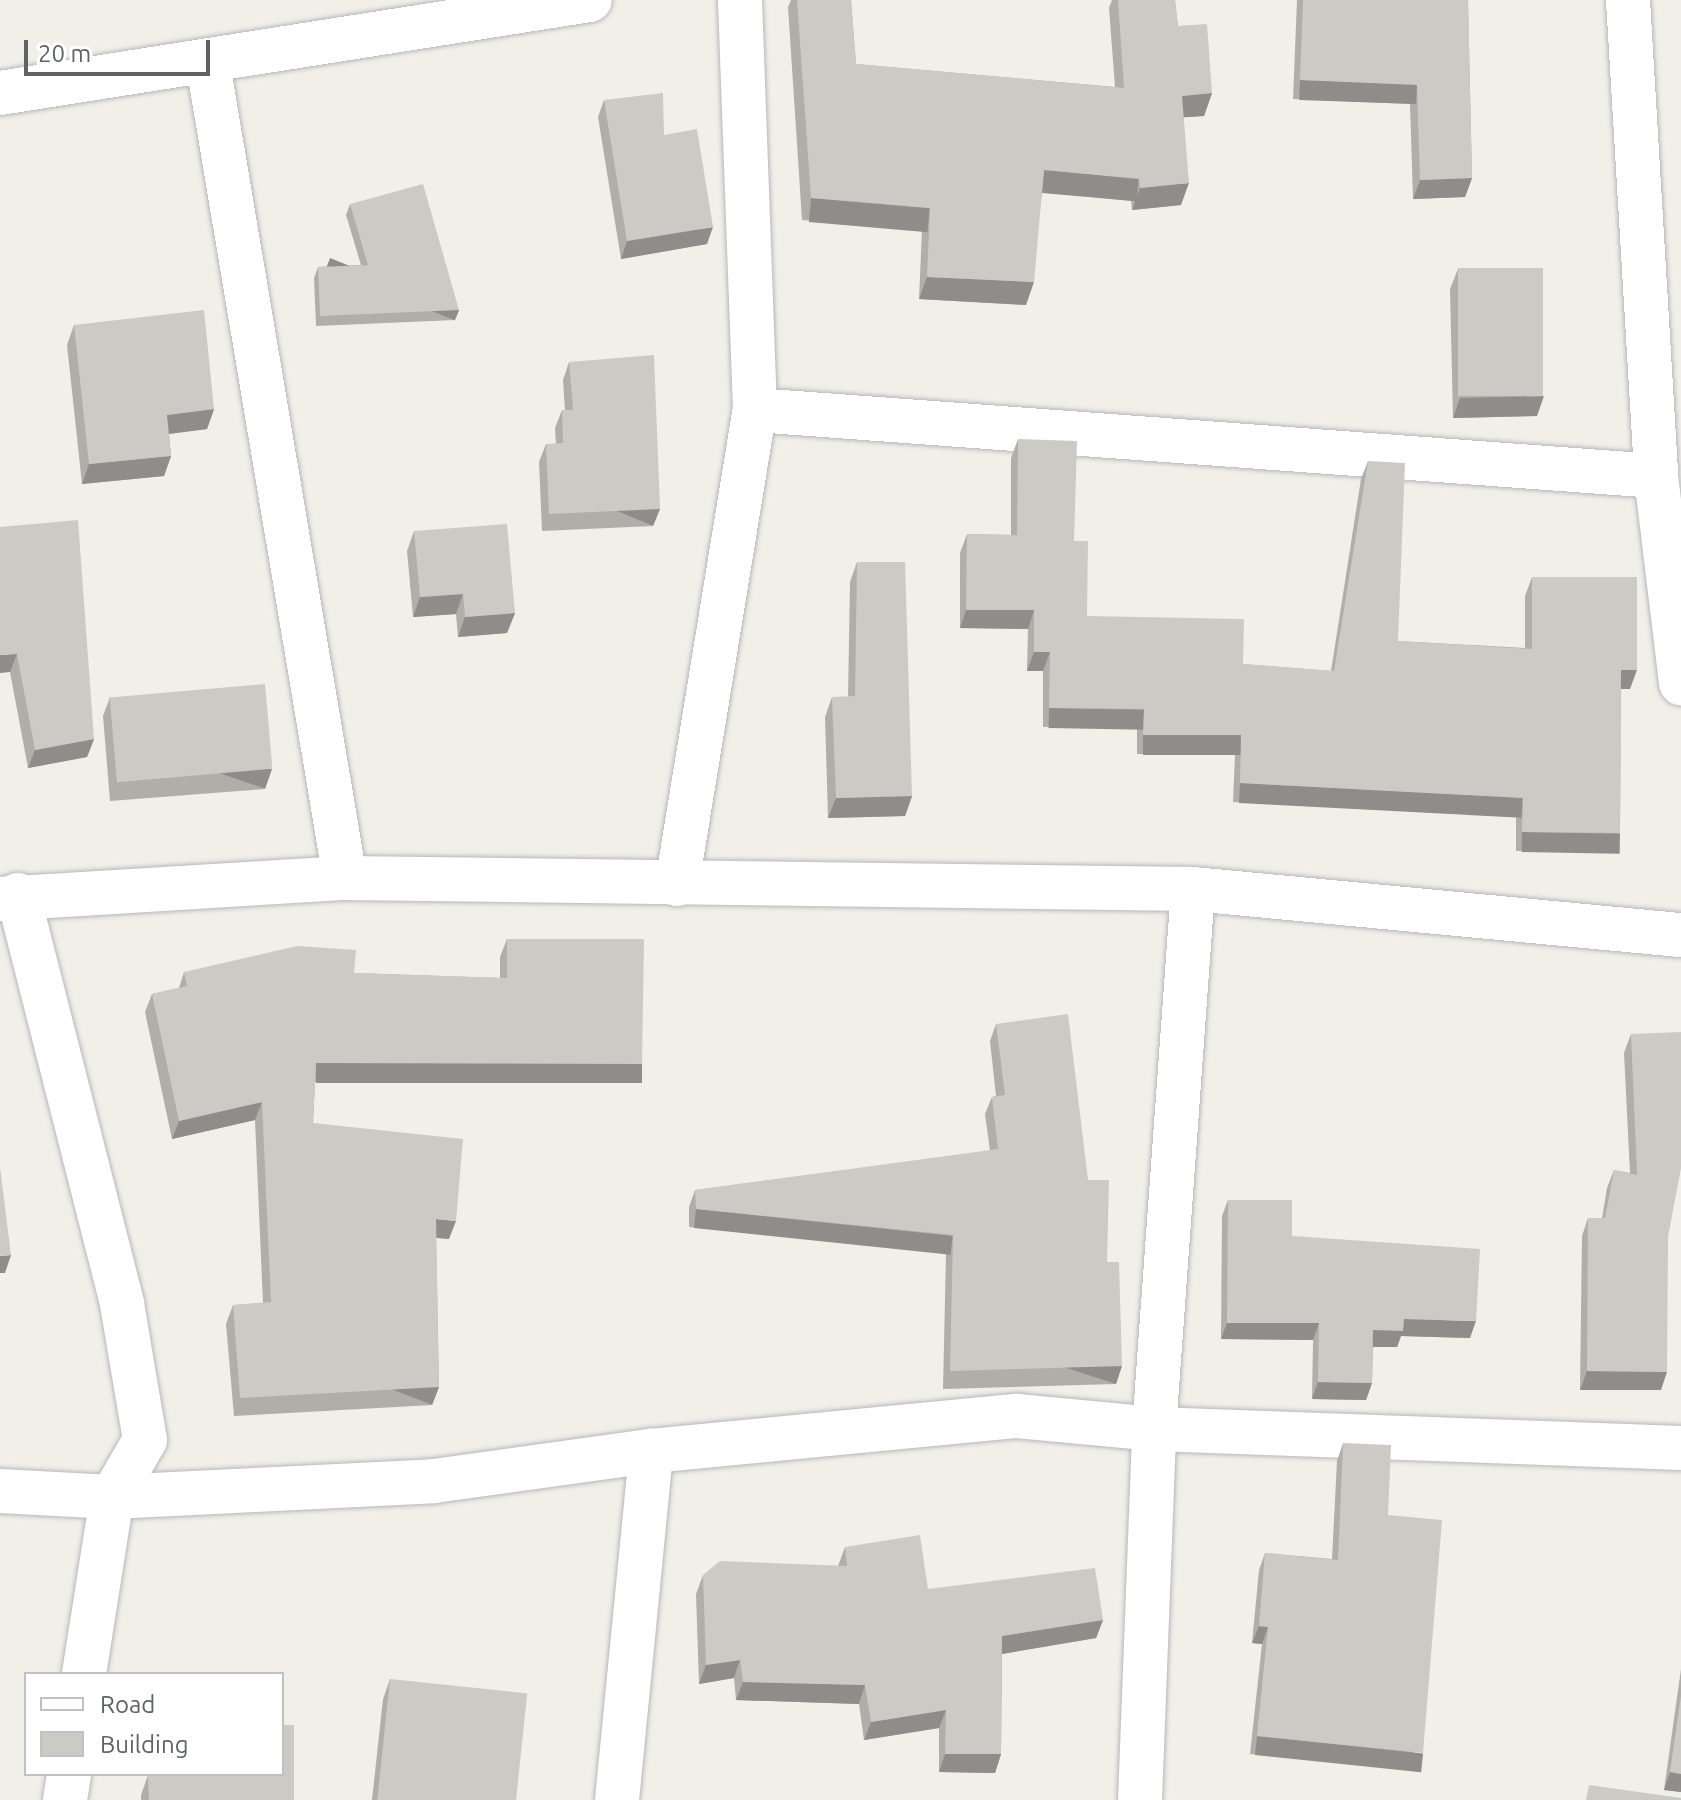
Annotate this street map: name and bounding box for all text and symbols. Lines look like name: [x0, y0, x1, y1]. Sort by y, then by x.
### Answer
scale bar: [28, 24, 214, 74]
text: 20 m: [38, 40, 91, 67]
legend: [24, 1672, 284, 1776]
text: Road: [100, 1691, 155, 1718]
text: Building: [100, 1731, 188, 1758]

